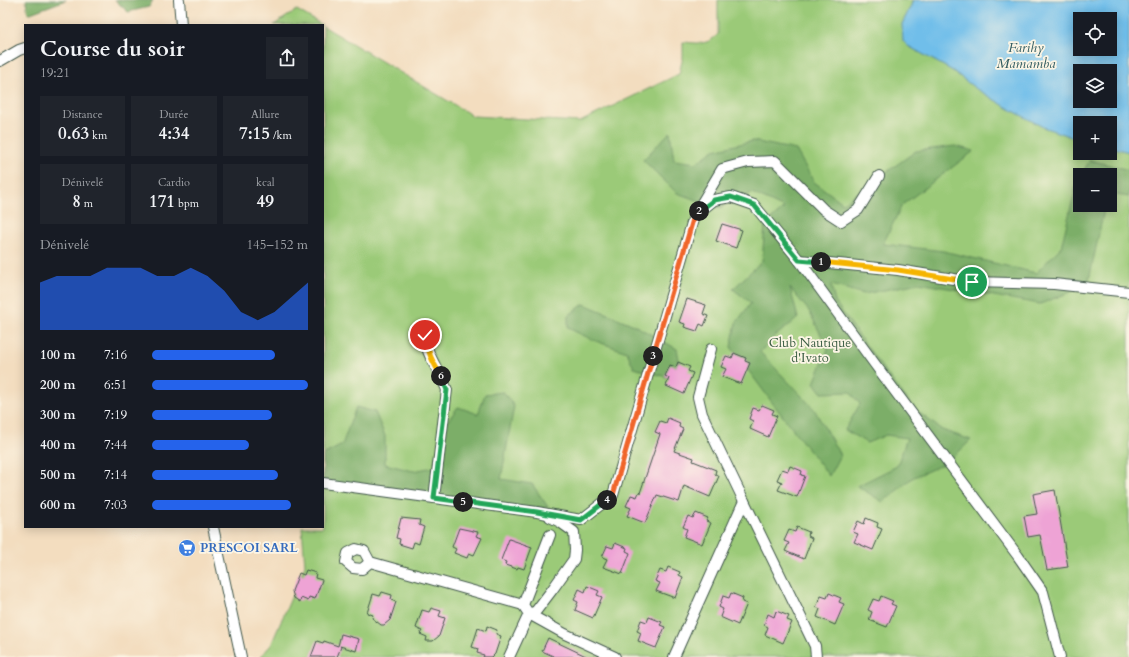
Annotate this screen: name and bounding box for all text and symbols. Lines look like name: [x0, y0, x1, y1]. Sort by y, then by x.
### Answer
map controls: [1073, 12, 1117, 212]
button: locate: [1073, 12, 1117, 56]
text: Course du soir: [40, 34, 185, 64]
button: share: [266, 37, 308, 79]
water label: Farihy Mamamba: [996, 38, 1056, 73]
text: 19:21: [40, 64, 70, 82]
button: layers: [1073, 64, 1117, 108]
text: Distance: [63, 107, 103, 122]
text: Durée: [160, 107, 188, 122]
text: Allure: [251, 107, 280, 122]
button: +: [1073, 116, 1117, 160]
text: 0.63: [58, 122, 89, 145]
text: 4:34: [158, 122, 190, 145]
text: 7:15: [239, 122, 270, 145]
text: km: [89, 128, 107, 143]
text: /km: [270, 128, 292, 143]
button: −: [1073, 168, 1117, 212]
text: Dénivelé: [62, 175, 103, 190]
text: Cardio: [158, 175, 190, 190]
text: kcal: [256, 175, 275, 190]
text: 8: [72, 190, 81, 213]
text: 171: [149, 190, 175, 213]
text: 49: [257, 190, 274, 213]
text: m: [81, 196, 93, 211]
text: bpm: [175, 196, 199, 211]
pin: 2: [689, 201, 709, 221]
text: 2: [696, 203, 702, 218]
text: Dénivelé: [40, 236, 89, 254]
text: 145–152 m: [246, 236, 308, 254]
pin: 1: [811, 252, 831, 272]
text: 1: [818, 254, 824, 269]
pin: [955, 265, 989, 299]
icon: arrive: [961, 271, 983, 293]
pin: [408, 318, 442, 352]
icon: check: [414, 324, 436, 346]
park label: Club Nautique d'Ivato: [769, 334, 851, 367]
text: 100 m: [40, 346, 75, 364]
text: 7:16: [104, 346, 127, 364]
pin: 3: [643, 346, 663, 366]
text: 3: [650, 348, 656, 363]
pin: 6: [431, 366, 451, 386]
text: 6: [438, 368, 444, 383]
text: 200 m: [40, 376, 75, 394]
text: 6:51: [104, 376, 127, 394]
text: 300 m: [40, 406, 75, 424]
text: 7:19: [104, 406, 127, 424]
text: 400 m: [40, 436, 75, 454]
text: 7:44: [104, 436, 127, 454]
text: 500 m: [40, 466, 75, 484]
text: 7:14: [104, 466, 127, 484]
pin: 4: [597, 490, 617, 510]
pin: 5: [453, 492, 473, 512]
text: 4: [604, 492, 610, 507]
text: 5: [460, 494, 466, 509]
text: 600 m: [40, 496, 75, 514]
text: 7:03: [104, 496, 127, 514]
supermarket icon: PRESCOI SARL: [177, 538, 197, 558]
place label: PRESCOI SARL: [200, 539, 298, 557]

